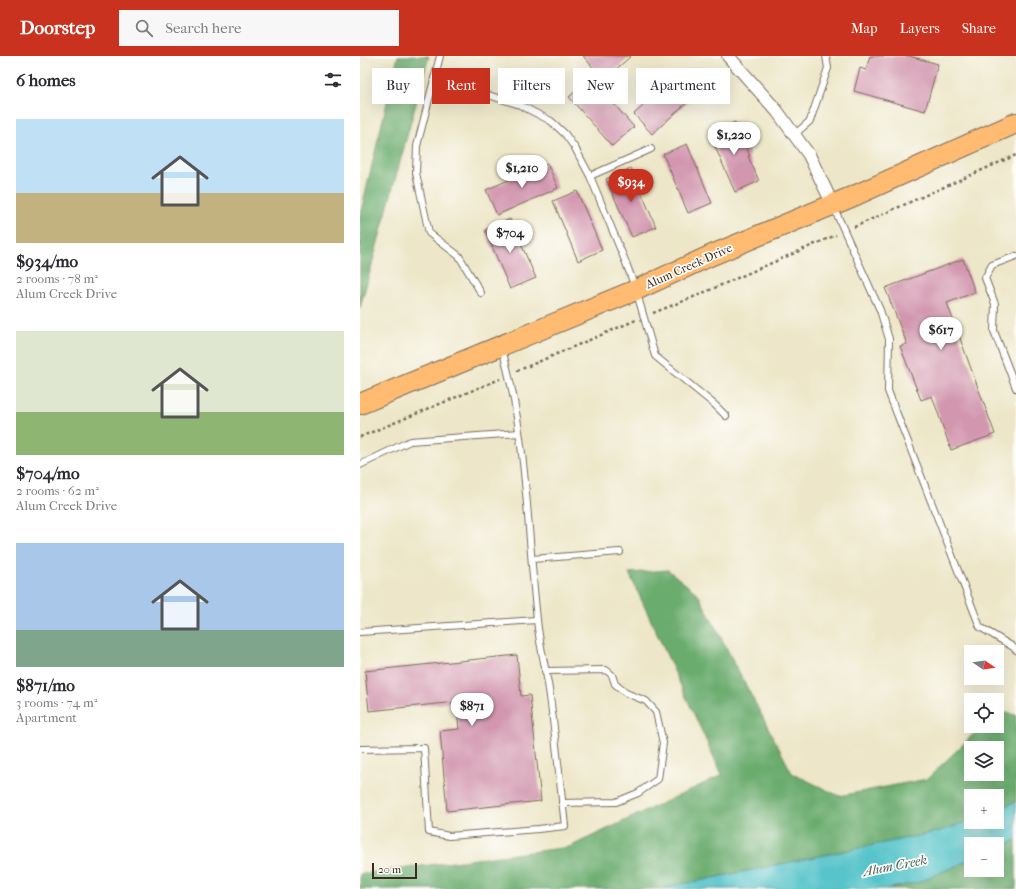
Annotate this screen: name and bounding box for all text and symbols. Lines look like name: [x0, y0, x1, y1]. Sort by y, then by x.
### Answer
search box: [119, 10, 399, 46]
text: Doorstep: [20, 17, 95, 39]
icon: search: [133, 17, 155, 39]
text: Search here: [165, 19, 241, 37]
text: Map: [851, 20, 878, 37]
text: Layers: [900, 20, 940, 37]
text: Share: [962, 20, 996, 37]
chip: Buy: [372, 68, 424, 104]
chip: Rent: [432, 68, 490, 104]
chip: Filters: [498, 68, 565, 104]
chip: New: [573, 68, 628, 104]
chip: Apartment: [636, 68, 730, 104]
icon: filters: [322, 69, 344, 91]
text: 6 homes: [16, 70, 76, 90]
pin: $1,220: [701, 122, 767, 156]
text: $1,220: [716, 127, 752, 142]
icon: home: [144, 145, 216, 217]
pin: $1,210: [489, 155, 555, 189]
text: $1,210: [506, 160, 538, 175]
pin: $934: [607, 169, 655, 203]
text: $934: [618, 174, 644, 189]
pin: $704: [486, 220, 534, 254]
text: $704: [496, 225, 524, 240]
street label: Alum Creek Drive: [643, 241, 735, 292]
text: $934/mo: [16, 251, 78, 271]
text: 2 rooms · 78 m²: [16, 271, 98, 286]
text: Alum Creek Drive: [16, 286, 117, 301]
pin: $617: [917, 317, 965, 351]
text: $617: [928, 322, 954, 337]
icon: home: [144, 357, 216, 429]
text: $704/mo: [16, 463, 80, 483]
text: 2 rooms · 62 m²: [16, 483, 99, 498]
text: Alum Creek Drive: [16, 498, 117, 513]
icon: home: [144, 569, 216, 641]
north arrow: [964, 645, 1004, 685]
map controls: [964, 645, 1004, 877]
text: $871/mo: [16, 675, 75, 695]
pin: $871: [448, 693, 496, 727]
button: locate: [964, 693, 1004, 733]
text: 3 rooms · 74 m²: [16, 695, 97, 710]
text: $871: [460, 698, 484, 713]
text: Apartment: [16, 710, 77, 725]
button: layers: [964, 741, 1004, 781]
button: +: [964, 789, 1004, 829]
button: −: [964, 837, 1004, 877]
water label: Alum Creek: [860, 852, 928, 879]
scale bar: [372, 861, 417, 880]
text: 20 m: [378, 863, 401, 876]

